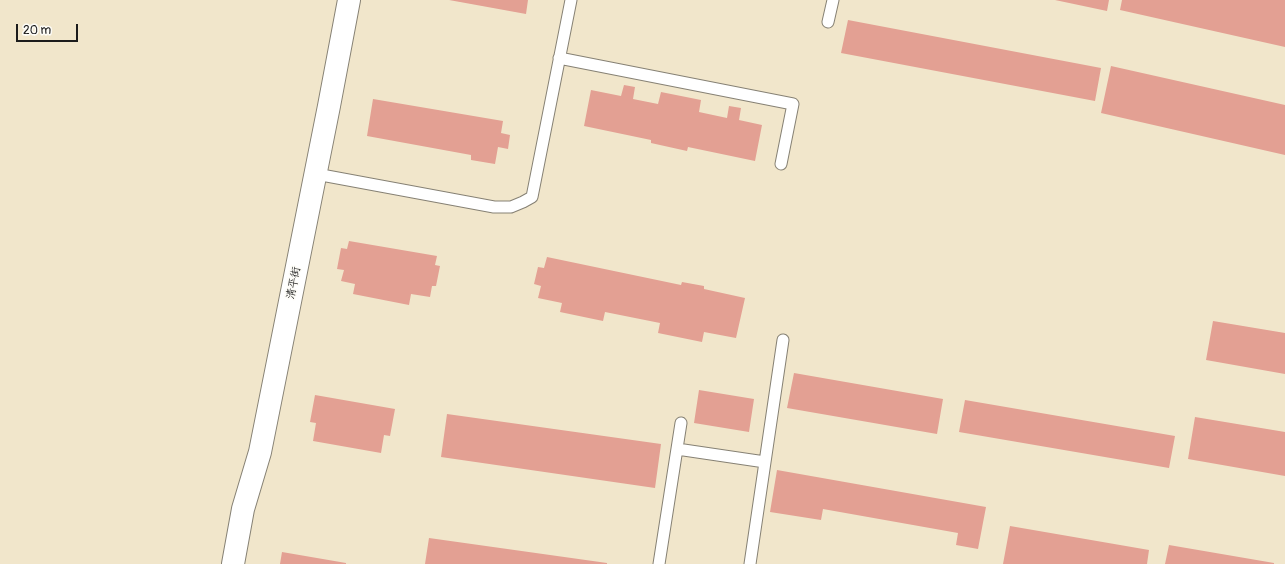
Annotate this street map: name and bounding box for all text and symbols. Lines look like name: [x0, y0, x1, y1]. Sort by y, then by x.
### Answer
scale bar: [18, 16, 80, 42]
text: 20 m: [23, 23, 51, 38]
street label: 清平街: [284, 266, 304, 300]

